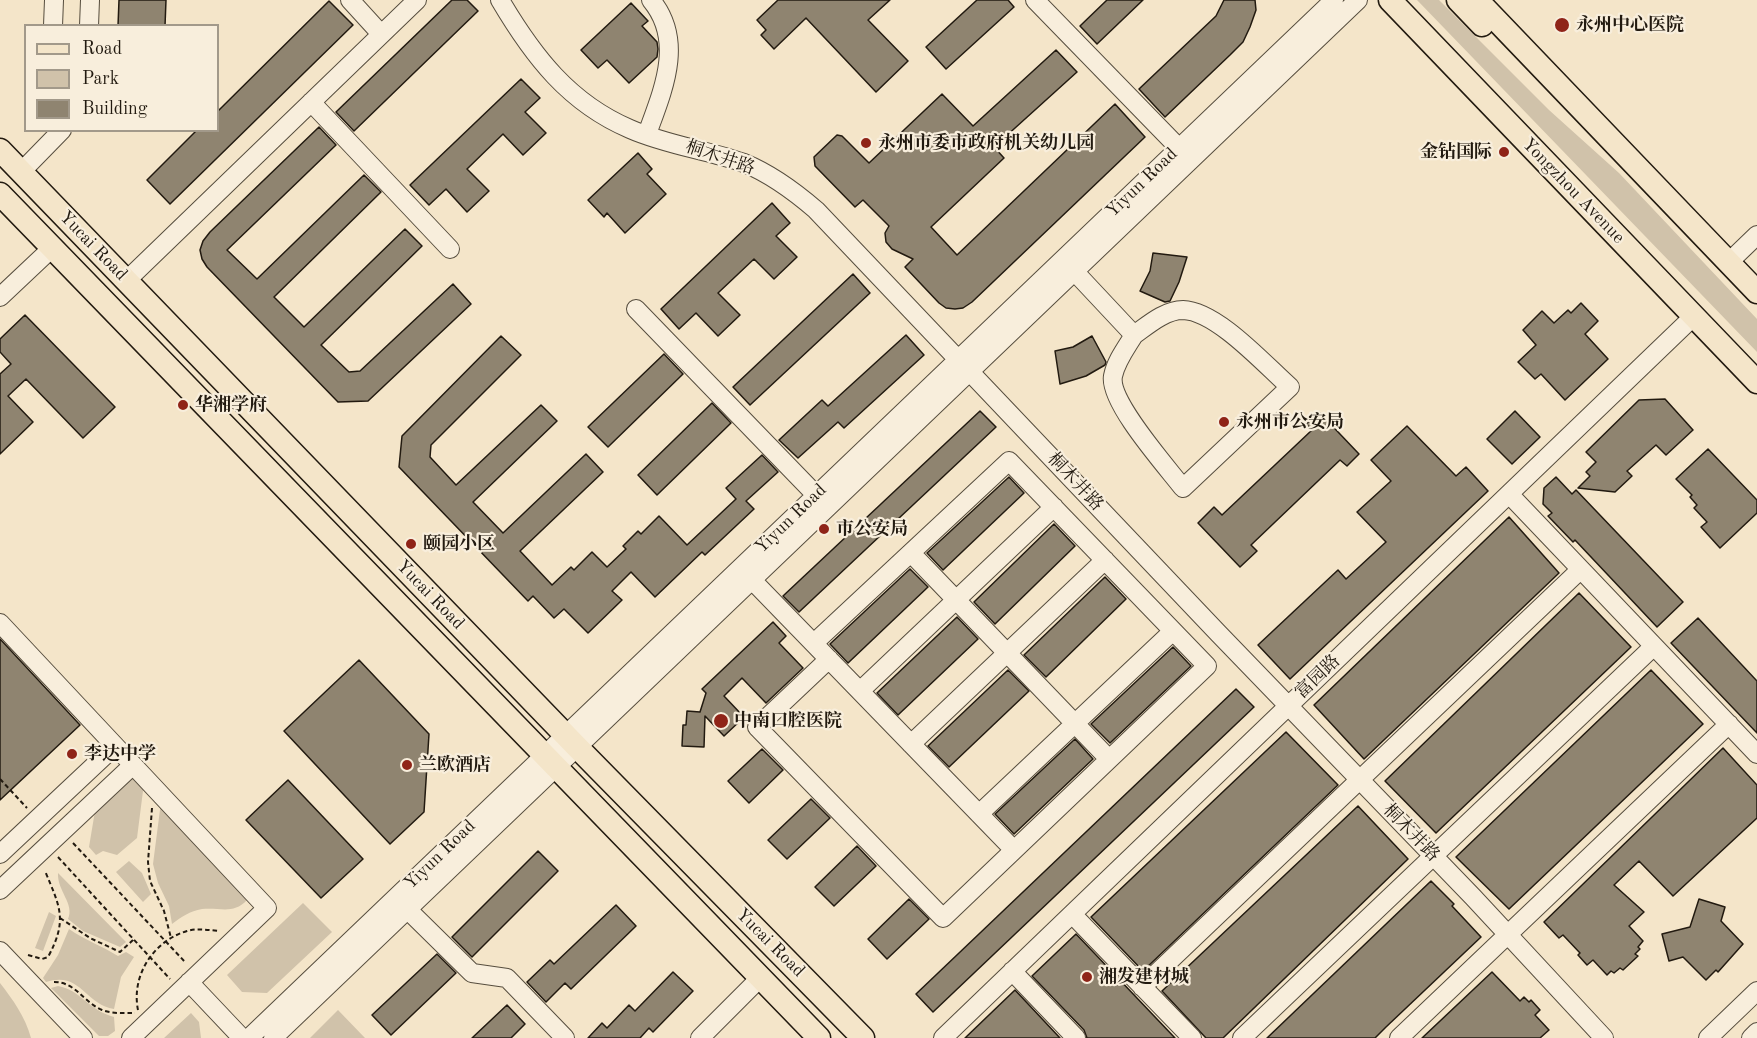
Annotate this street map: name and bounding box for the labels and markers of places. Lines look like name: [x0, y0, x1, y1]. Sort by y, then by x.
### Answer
place label: 永州中心医院: [1576, 14, 1684, 36]
marker: 永州中心医院: [1553, 16, 1571, 34]
place label: 永州市委市政府机关幼儿园: [878, 132, 1094, 154]
marker: 永州市委市政府机关幼儿园: [859, 136, 873, 150]
place label: 金钻国际: [1420, 141, 1492, 163]
marker: 金钻国际: [1497, 145, 1511, 159]
place label: 华湘学府: [195, 394, 267, 416]
marker: 华湘学府: [176, 398, 190, 412]
place label: 永州市公安局: [1236, 411, 1344, 433]
marker: 永州市公安局: [1217, 415, 1231, 429]
place label: 市公安局: [836, 518, 908, 540]
marker: 市公安局: [817, 522, 831, 536]
place label: 颐园小区: [423, 533, 495, 555]
marker: 颐园小区: [404, 537, 418, 551]
place label: 中南口腔医院: [734, 710, 842, 732]
marker: 中南口腔医院: [712, 712, 730, 730]
place label: 李达中学: [84, 743, 156, 765]
marker: 李达中学: [65, 747, 79, 761]
place label: 兰欧酒店: [419, 754, 491, 776]
marker: 兰欧酒店: [400, 758, 414, 772]
place label: 湘发建材城: [1099, 966, 1189, 988]
marker: 湘发建材城: [1080, 970, 1094, 984]

